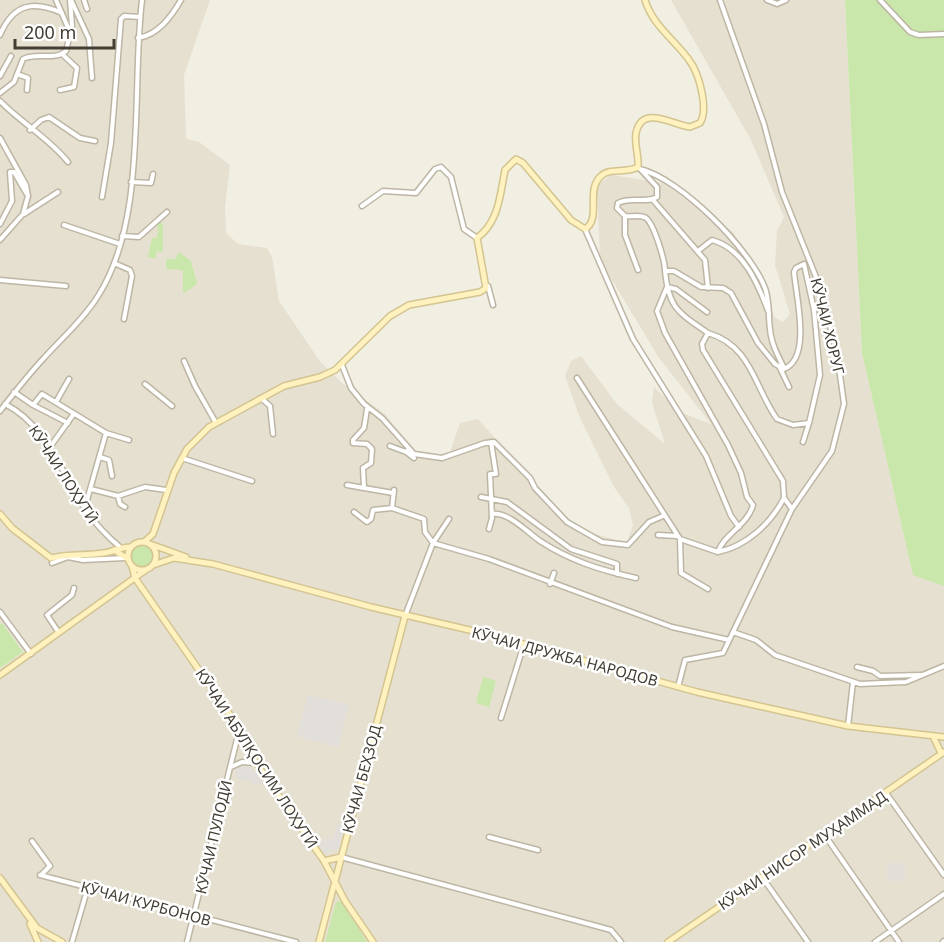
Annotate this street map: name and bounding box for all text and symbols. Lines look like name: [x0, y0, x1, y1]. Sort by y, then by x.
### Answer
scale bar: [15, 12, 114, 50]
text: 200 m: [24, 20, 76, 44]
street label: КӮЧАИ ХОРУГ: [806, 275, 850, 377]
street label: КӮЧАИ ЛОҲУТӢ: [25, 421, 103, 527]
street label: КӮЧАИ ДРУЖБА НАРОДОВ: [470, 622, 660, 690]
street label: КӮЧАИ АБУЛҚОСИМ ЛОҲУТӢ: [191, 664, 323, 852]
street label: КӮЧАИ БЕҲЗОД: [337, 723, 385, 835]
street label: КӮЧАИ ПУЛОДӢ: [190, 778, 236, 896]
street label: КӮЧАИ НИСОР МУҲАММАД: [714, 786, 890, 914]
street label: КӮЧАИ КУРБОНОВ: [79, 876, 213, 930]

